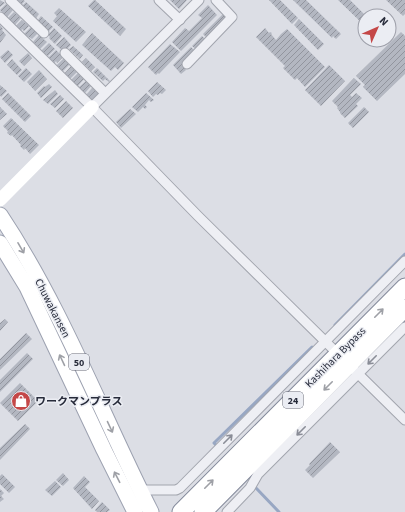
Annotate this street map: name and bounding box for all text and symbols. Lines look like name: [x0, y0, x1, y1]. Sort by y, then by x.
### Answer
north arrow: [357, 8, 397, 48]
text: N: [376, 13, 392, 29]
one-way arrow: [18, 242, 26, 254]
street label: Chuwakansen: [31, 276, 74, 340]
one-way arrow: [374, 308, 384, 318]
street label: Kashihara Bypass: [302, 323, 369, 391]
one-way arrow: [58, 354, 65, 366]
road number: 50: [69, 354, 89, 370]
one-way arrow: [367, 355, 377, 365]
one-way arrow: [323, 381, 333, 391]
shop icon: ワークマンプラス: [10, 390, 32, 412]
road number: 24: [283, 392, 303, 408]
place label: ワークマンプラス: [35, 394, 122, 409]
one-way arrow: [107, 420, 114, 432]
one-way arrow: [296, 426, 306, 436]
one-way arrow: [223, 434, 233, 444]
one-way arrow: [113, 471, 121, 483]
one-way arrow: [204, 479, 214, 489]

